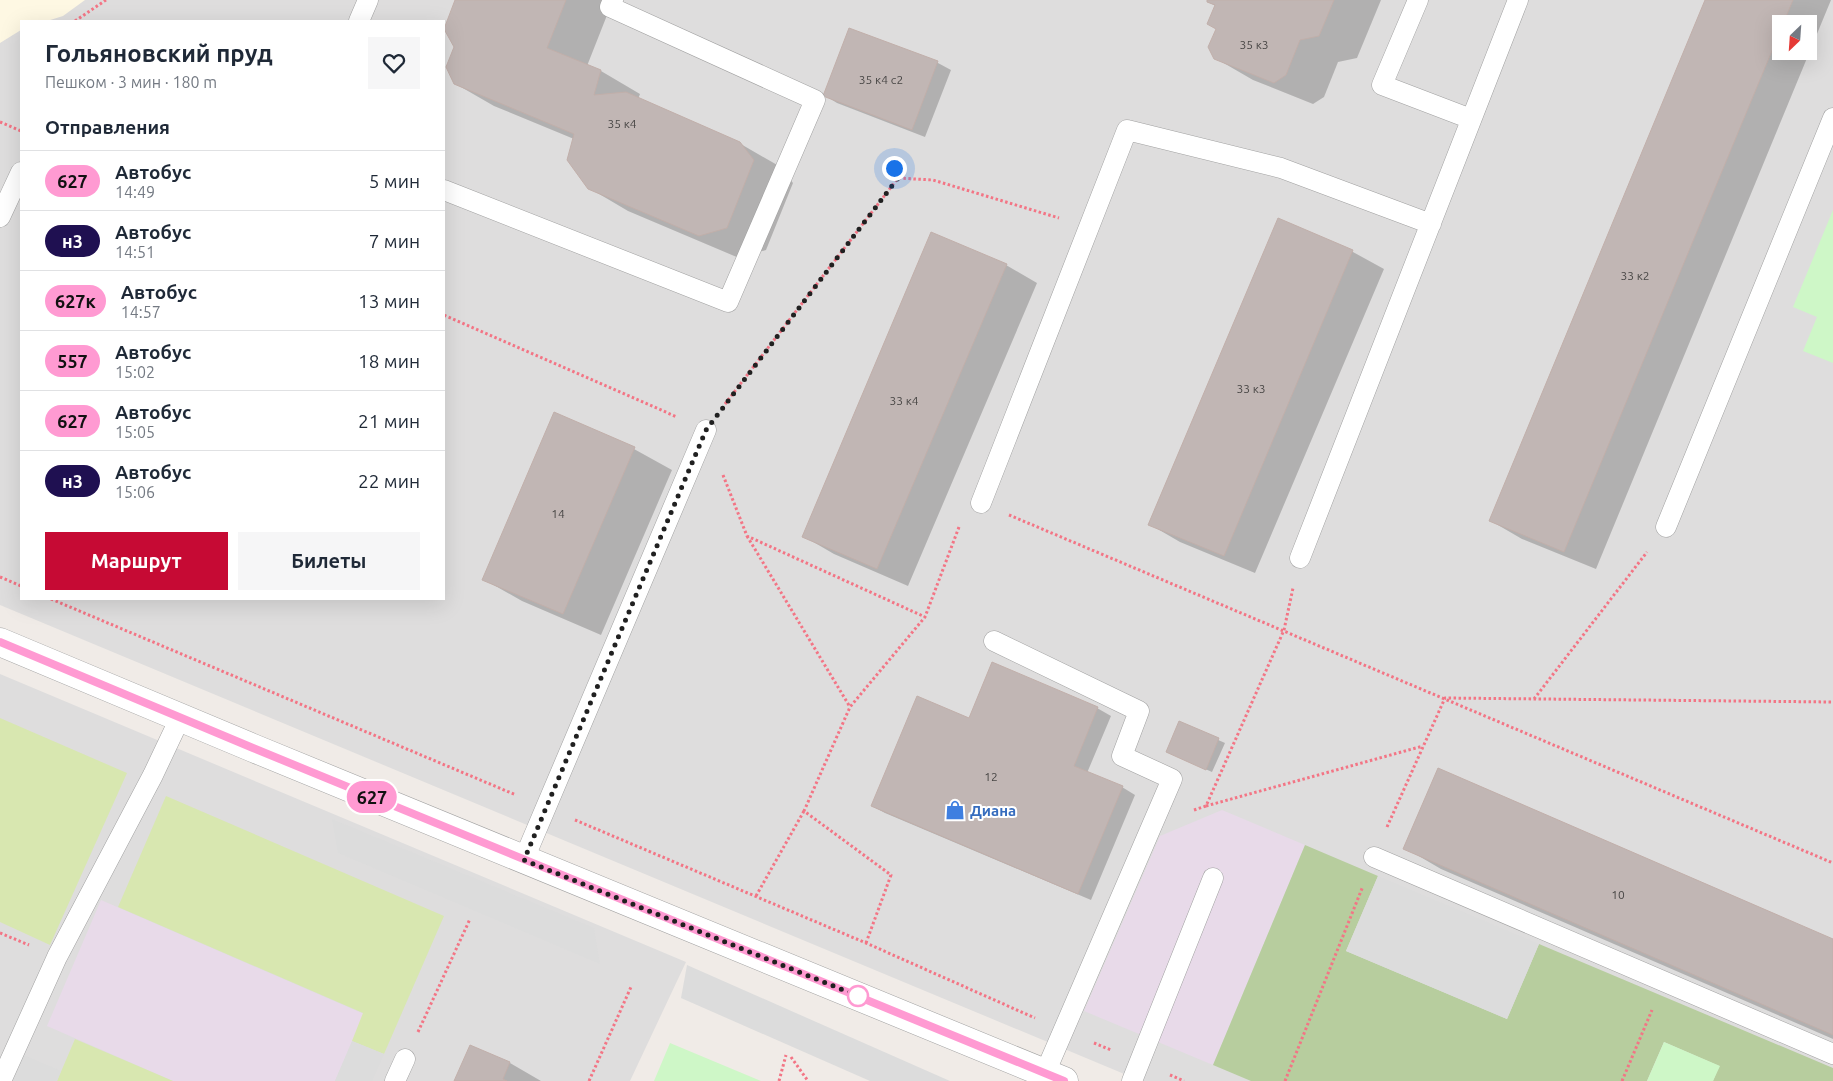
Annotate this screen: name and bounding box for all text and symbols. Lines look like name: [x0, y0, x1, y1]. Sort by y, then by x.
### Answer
north arrow: [1772, 15, 1818, 60]
map controls: [1772, 15, 1817, 60]
button: heart: [368, 37, 420, 89]
house number: 35 к3: [1239, 38, 1269, 51]
text: Гольяновский пруд: [45, 40, 273, 67]
text: Пешком · 3 мин · 180 m: [45, 73, 217, 91]
house number: 35 к4 с2: [859, 73, 903, 86]
text: Отправления: [45, 116, 170, 138]
house number: 35 к4: [607, 117, 637, 130]
your location: [882, 156, 907, 181]
text: Автобус: [115, 161, 191, 183]
text: 5 мин: [369, 170, 420, 192]
text: 627: [57, 171, 88, 191]
text: 14:49: [115, 183, 155, 201]
text: Автобус: [115, 221, 191, 243]
text: 7 мин: [369, 230, 420, 252]
text: н3: [62, 231, 83, 251]
text: 14:51: [115, 243, 155, 261]
house number: 33 к2: [1620, 269, 1650, 282]
text: Автобус: [121, 281, 197, 303]
text: 13 мин: [358, 290, 420, 312]
text: 627к: [55, 291, 96, 311]
text: 14:57: [121, 303, 161, 321]
text: Автобус: [115, 341, 191, 363]
text: 18 мин: [358, 350, 420, 372]
text: 557: [57, 351, 88, 371]
text: 15:02: [115, 363, 155, 381]
house number: 33 к3: [1236, 382, 1266, 395]
house number: 33 к4: [889, 394, 919, 407]
text: Автобус: [115, 401, 191, 423]
text: 21 мин: [358, 410, 420, 432]
text: 627: [57, 411, 88, 431]
text: 15:05: [115, 423, 155, 441]
text: Автобус: [115, 461, 191, 483]
text: 22 мин: [358, 470, 420, 492]
text: н3: [62, 471, 83, 491]
text: 15:06: [115, 483, 155, 501]
house number: 14: [551, 507, 565, 520]
button: Маршрут: [45, 532, 228, 590]
button: Билеты: [238, 532, 420, 590]
house number: 12: [984, 770, 998, 783]
line badge: 627: [343, 781, 401, 813]
text: 627: [357, 787, 387, 807]
shop icon: Диана: [944, 799, 966, 821]
place label: Диана: [970, 802, 1016, 819]
house number: 10: [1611, 888, 1625, 901]
unlabelled marker: [847, 985, 869, 1007]

